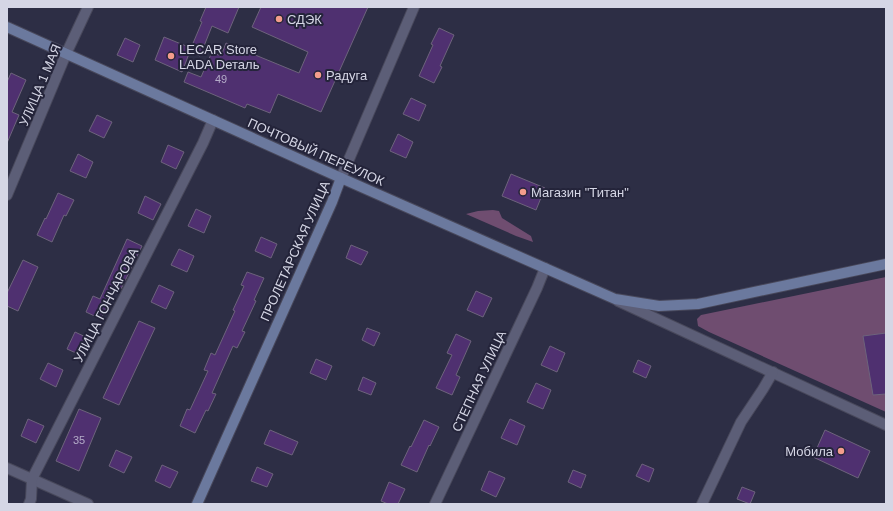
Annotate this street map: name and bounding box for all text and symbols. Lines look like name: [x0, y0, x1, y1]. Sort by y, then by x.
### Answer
place label: СДЭК: [287, 12, 322, 27]
marker: СДЭК: [274, 14, 284, 24]
street label: УЛИЦА 1 МАЯ: [16, 42, 64, 128]
place label: LECAR Store LADA Dеталь: [179, 42, 260, 72]
marker: LECAR Store LADA Dеталь: [166, 51, 176, 61]
place label: Радуга: [326, 68, 368, 83]
marker: Радуга: [313, 70, 323, 80]
house number: 49: [215, 73, 227, 85]
street label: ПОЧТОВЫЙ ПЕРЕУЛОК: [245, 115, 387, 189]
street label: ПРОЛЕТАРСКАЯ УЛИЦА: [257, 178, 333, 324]
place label: Магазин "Титан": [531, 185, 629, 200]
marker: Магазин "Титан": [518, 187, 528, 197]
street label: УЛИЦА ГОНЧАРОВА: [71, 245, 141, 365]
street label: СТЕПНАЯ УЛИЦА: [449, 328, 509, 434]
house number: 35: [73, 434, 85, 446]
place label: Мобила: [785, 444, 834, 459]
marker: Мобила: [836, 446, 846, 456]

